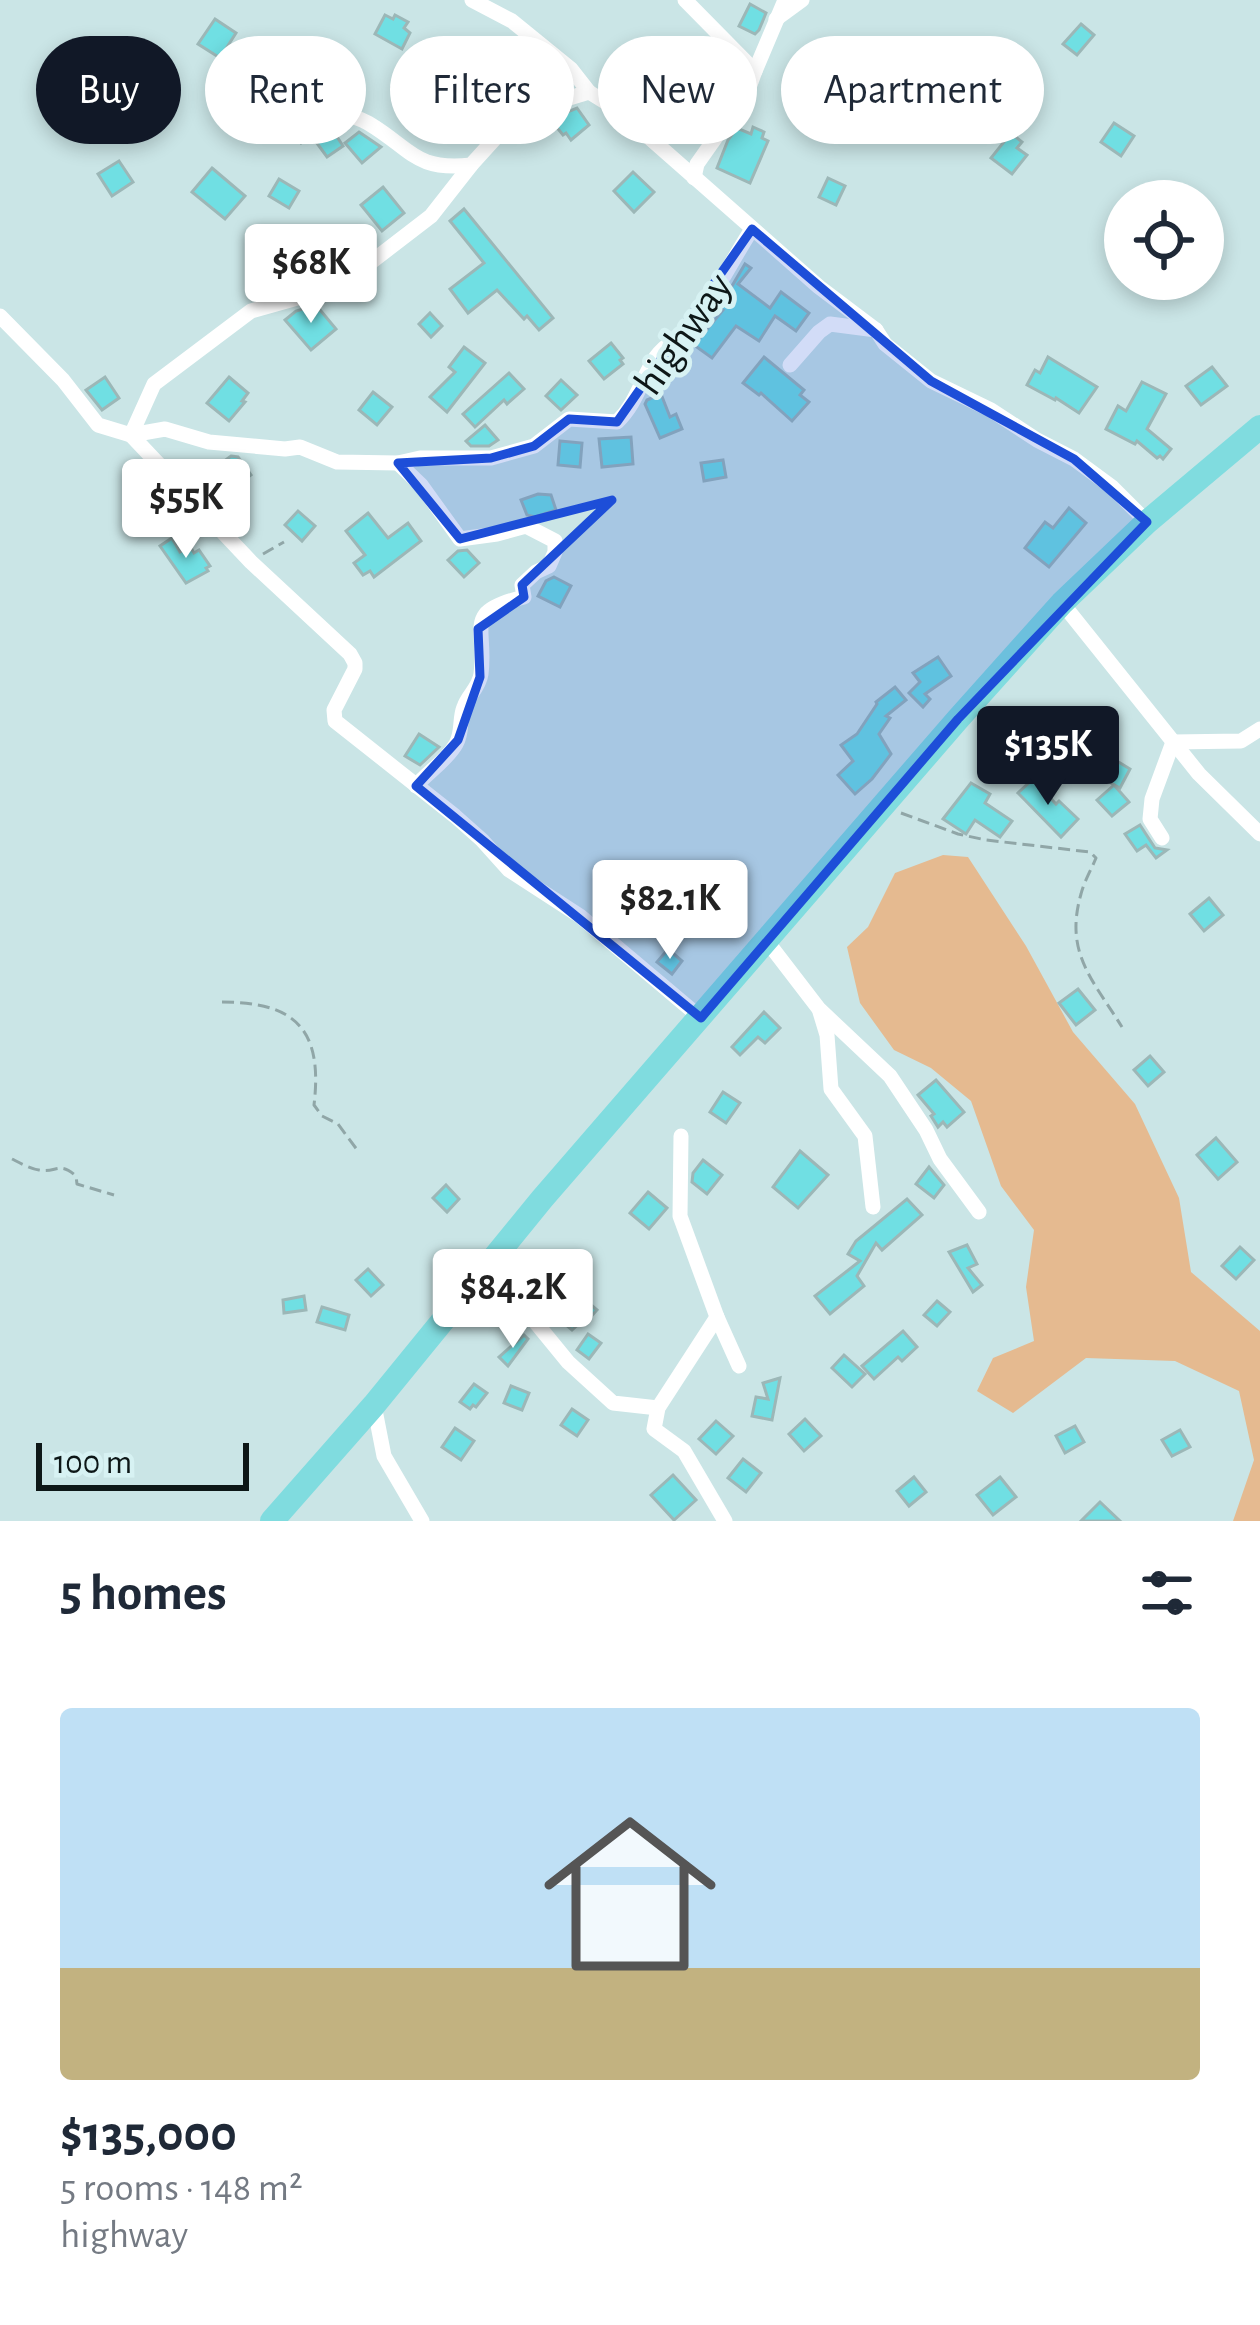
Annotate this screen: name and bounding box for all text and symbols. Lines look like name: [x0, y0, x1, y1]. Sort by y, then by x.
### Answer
chip: Buy: [36, 36, 181, 144]
chip: Rent: [205, 36, 366, 144]
chip: Filters: [390, 36, 574, 144]
chip: New: [598, 36, 757, 144]
chip: Apartment: [781, 36, 1044, 144]
map controls: [1104, 180, 1224, 300]
button: locate: [1104, 180, 1224, 300]
pin: $68K: [240, 224, 382, 326]
text: $68K: [272, 243, 350, 282]
street label: highway: [627, 266, 740, 403]
pin: $55K: [115, 459, 257, 561]
text: $55K: [149, 478, 223, 517]
pin: $135K: [964, 706, 1132, 808]
text: $135K: [1004, 725, 1092, 764]
pin: $82.1K: [572, 860, 768, 962]
text: $82.1K: [620, 879, 720, 918]
pin: $84.2K: [415, 1249, 611, 1351]
text: $84.2K: [460, 1268, 566, 1307]
scale bar: [36, 1437, 249, 1490]
text: 100 m: [54, 1447, 132, 1480]
icon: filters: [1134, 1560, 1200, 1626]
text: 5 homes: [60, 1568, 227, 1619]
icon: home: [522, 1786, 738, 2002]
text: $135,000: [60, 2109, 237, 2160]
text: 5 rooms · 148 m²: [60, 2169, 303, 2208]
text: highway: [60, 2216, 188, 2255]

